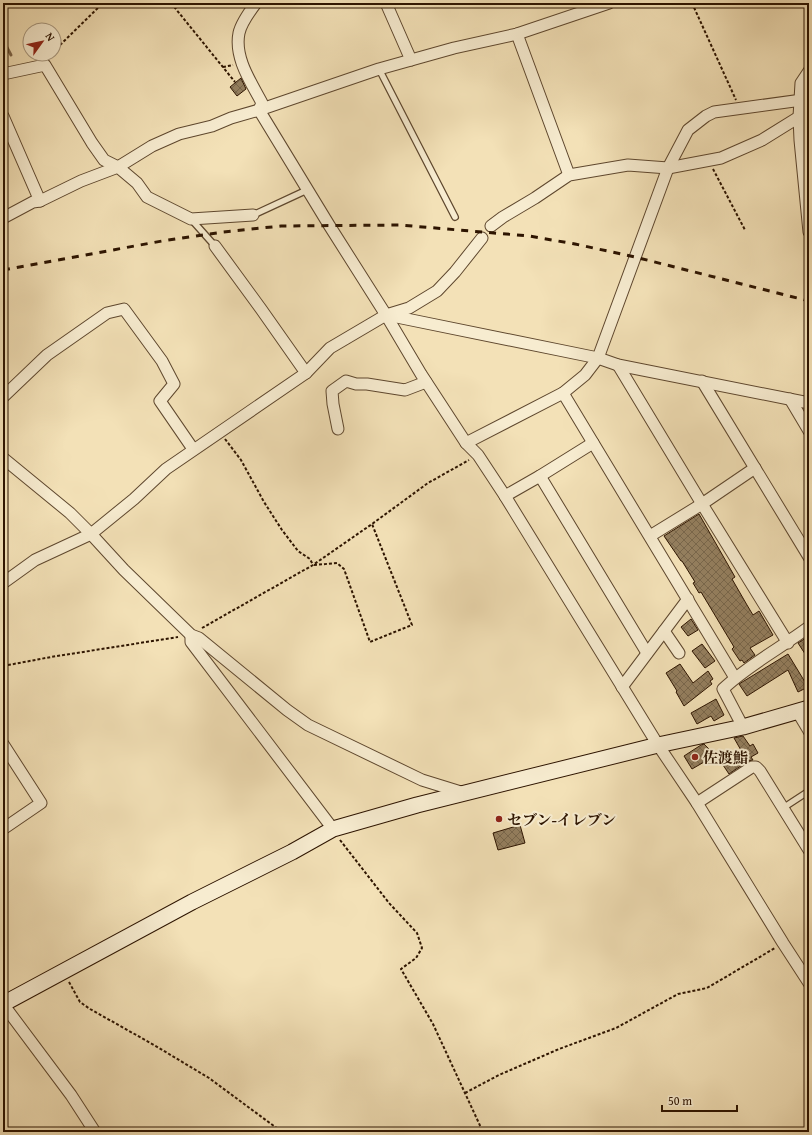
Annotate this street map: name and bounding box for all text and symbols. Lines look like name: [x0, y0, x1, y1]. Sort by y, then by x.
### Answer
north arrow: [22, 22, 62, 62]
text: N: [42, 29, 59, 45]
place label: 佐渡鮨: [703, 747, 748, 768]
marker: 佐渡鮨: [690, 752, 700, 762]
place label: セブン-イレブン: [507, 809, 616, 830]
marker: セブン-イレブン: [494, 814, 504, 824]
scale bar: [662, 1087, 737, 1113]
text: 50 m: [668, 1092, 692, 1109]

